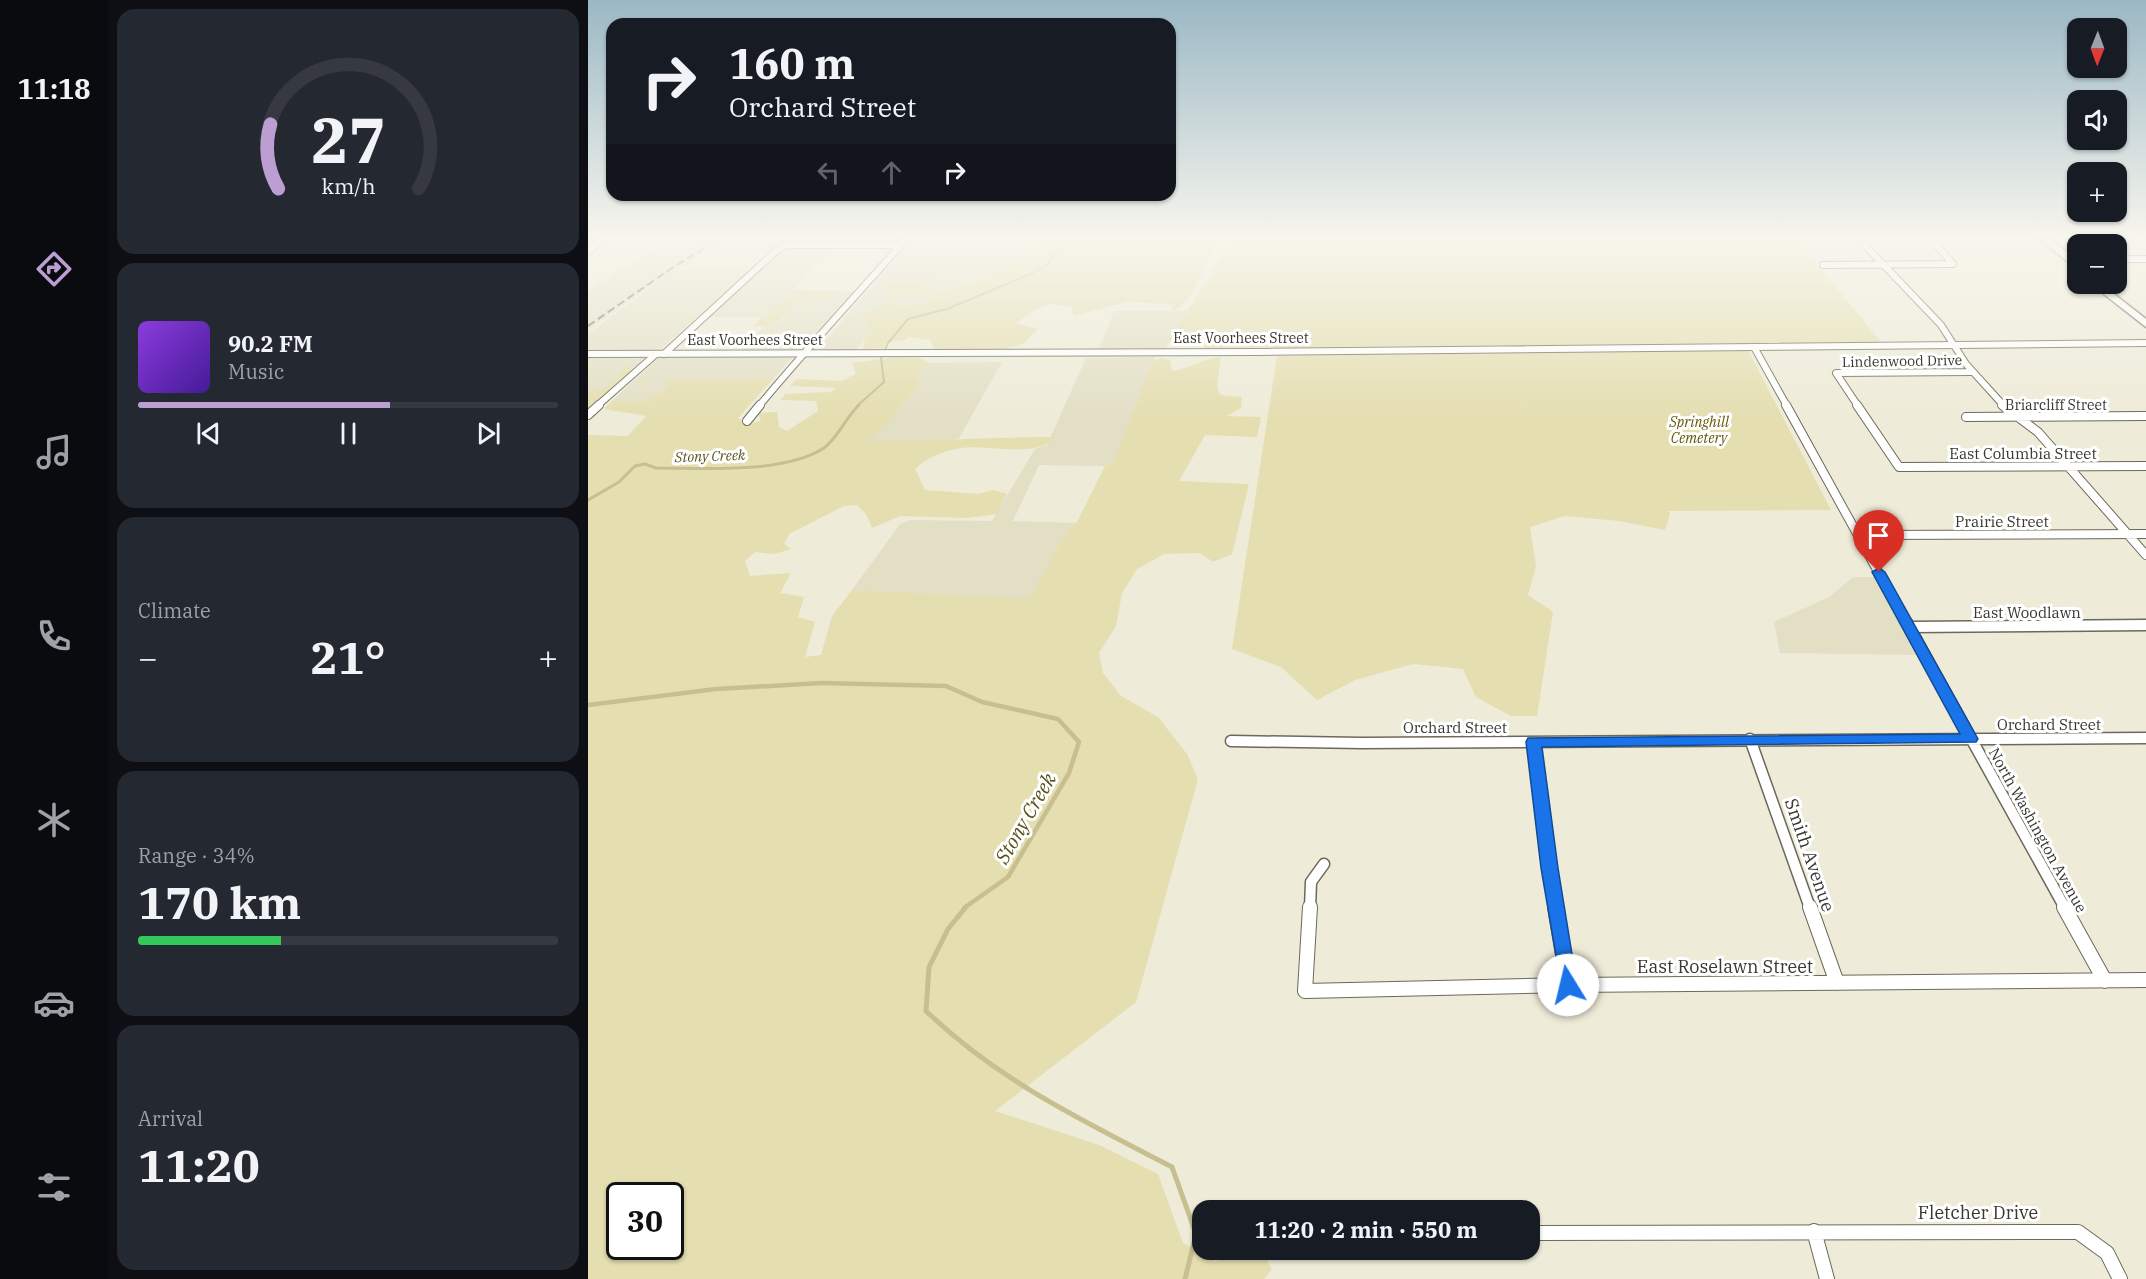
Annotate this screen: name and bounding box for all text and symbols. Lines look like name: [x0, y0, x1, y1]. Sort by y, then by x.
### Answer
north arrow: [2067, 18, 2127, 78]
map controls: [2067, 18, 2127, 294]
text: 160 m: [729, 36, 855, 91]
icon: right: [630, 42, 708, 120]
text: 11:18: [18, 71, 90, 106]
text: Orchard Street: [729, 89, 916, 124]
button: sound: [2067, 90, 2127, 150]
text: 27: [311, 99, 385, 180]
icon: left: [812, 156, 845, 189]
icon: ahead: [875, 156, 908, 189]
icon: right: [938, 156, 971, 189]
button: +: [2067, 162, 2127, 222]
text: km/h: [321, 172, 375, 200]
button: −: [2067, 234, 2127, 294]
icon: directions: [33, 248, 75, 290]
text: 90.2 FM: [228, 329, 313, 358]
street label: East Voorhees Street: [1173, 329, 1309, 347]
street label: East Voorhees Street: [687, 331, 823, 349]
street label: Lindenwood Drive: [1842, 351, 1962, 371]
text: Music: [228, 358, 284, 385]
street label: Briarcliff Street: [2005, 396, 2107, 414]
park label: Springhill Cemetery: [1668, 413, 1730, 447]
icon: previous: [192, 417, 225, 450]
icon: pause: [332, 417, 365, 450]
icon: next: [472, 417, 505, 450]
icon: music: [33, 431, 75, 473]
street label: East Columbia Street: [1949, 444, 2097, 463]
water label: Stony Creek: [673, 446, 746, 466]
pin: [1853, 510, 1904, 572]
street label: Prairie Street: [1955, 512, 2049, 531]
icon: arrive: [1862, 519, 1895, 552]
text: Climate: [138, 597, 211, 624]
street label: East Woodlawn: [1973, 603, 2081, 622]
icon: phone: [33, 615, 75, 657]
text: 21°: [310, 628, 386, 686]
text: −: [138, 636, 158, 679]
text: +: [538, 636, 558, 679]
street label: Orchard Street: [1997, 715, 2101, 734]
street label: Orchard Street: [1403, 718, 1507, 737]
street label: North Washington Avenue: [1985, 744, 2091, 916]
water label: Stony Creek: [988, 767, 1062, 869]
street label: Smith Avenue: [1780, 795, 1840, 915]
icon: climate: [33, 799, 75, 841]
text: Range · 34%: [138, 842, 255, 869]
text: 170 km: [138, 873, 301, 931]
position arrow: [1536, 953, 1600, 1017]
street label: East Roselawn Street: [1637, 955, 1813, 978]
icon: car: [33, 982, 75, 1024]
text: Arrival: [138, 1105, 203, 1132]
text: 11:20: [138, 1136, 260, 1194]
icon: filters: [33, 1166, 75, 1208]
speed limit sign: 30: [606, 1182, 684, 1260]
street label: Fletcher Drive: [1918, 1201, 2038, 1224]
text: 11:20 · 2 min · 550 m: [1254, 1215, 1478, 1244]

